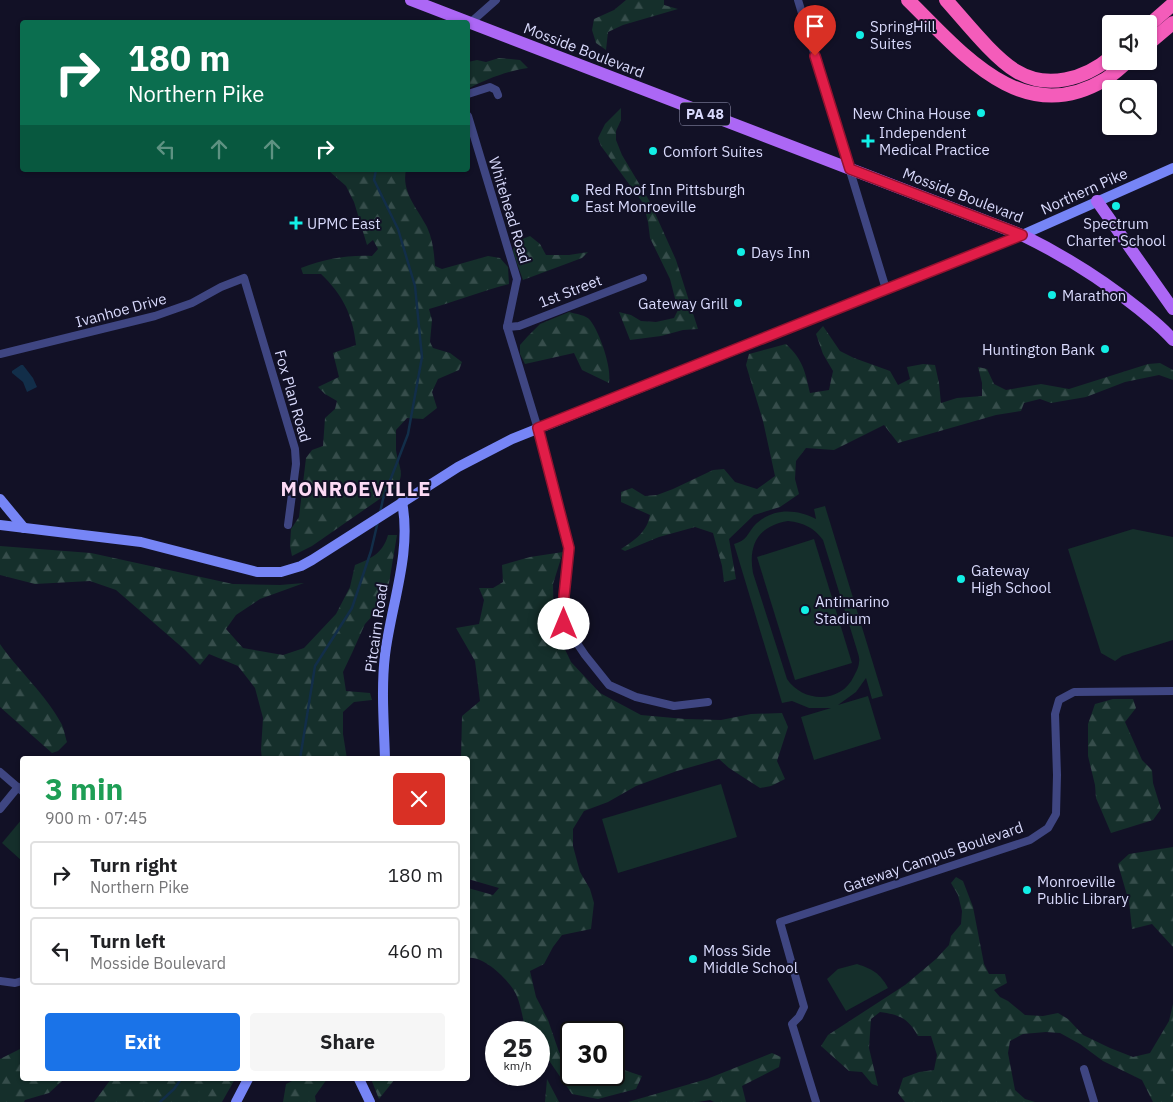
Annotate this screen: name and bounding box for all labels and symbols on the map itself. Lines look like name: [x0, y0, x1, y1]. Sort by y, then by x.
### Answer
pin: [794, 5, 836, 56]
place label: SpringHill Suites: [870, 17, 936, 53]
street label: Mosside Boulevard: [521, 18, 647, 82]
marker: SpringHill Suites: [854, 29, 866, 41]
road number: PA 48: [680, 102, 730, 126]
place label: New China House: [852, 104, 971, 123]
marker: New China House: [975, 107, 987, 119]
place label: Independent Medical Practice: [879, 123, 990, 159]
marker: Independent Medical Practice: [861, 134, 875, 148]
place label: Comfort Suites: [663, 142, 763, 161]
marker: Comfort Suites: [647, 145, 659, 157]
street label: Whitehead Road: [485, 154, 535, 266]
street label: Mosside Boulevard: [900, 163, 1026, 227]
street label: Northern Pike: [1038, 163, 1130, 219]
place label: Red Roof Inn Pittsburgh East Monroeville: [585, 180, 745, 216]
marker: Red Roof Inn Pittsburgh East Monroeville: [569, 192, 581, 204]
marker: Spectrum Charter School: [1110, 200, 1122, 212]
place label: UPMC East: [307, 214, 381, 233]
place label: Spectrum Charter School: [1066, 214, 1166, 250]
marker: UPMC East: [289, 216, 303, 230]
place label: Days Inn: [751, 243, 810, 262]
marker: Days Inn: [735, 246, 747, 258]
street label: 1st Street: [536, 270, 604, 312]
place label: Marathon: [1062, 286, 1126, 305]
street label: Ivanhoe Drive: [73, 289, 169, 331]
marker: Marathon: [1046, 289, 1058, 301]
place label: Gateway Grill: [638, 294, 728, 313]
marker: Gateway Grill: [732, 297, 744, 309]
place label: Huntington Bank: [982, 340, 1095, 359]
marker: Huntington Bank: [1099, 343, 1111, 355]
street label: Fox Plan Road: [271, 348, 315, 444]
district label: MONROEVILLE: [281, 475, 431, 502]
place label: Gateway High School: [971, 561, 1051, 597]
marker: Gateway High School: [955, 573, 967, 585]
street label: Pitcairn Road: [360, 582, 392, 674]
place label: Antimarino Stadium: [815, 592, 889, 628]
position arrow: [537, 597, 589, 649]
marker: Antimarino Stadium: [799, 604, 811, 616]
street label: Gateway Campus Boulevard: [841, 817, 1025, 897]
place label: Monroeville Public Library: [1037, 872, 1129, 908]
marker: Monroeville Public Library: [1021, 884, 1033, 896]
place label: Moss Side Middle School: [703, 941, 798, 977]
marker: Moss Side Middle School: [687, 953, 699, 965]
speed limit sign: 30: [560, 1021, 625, 1086]

